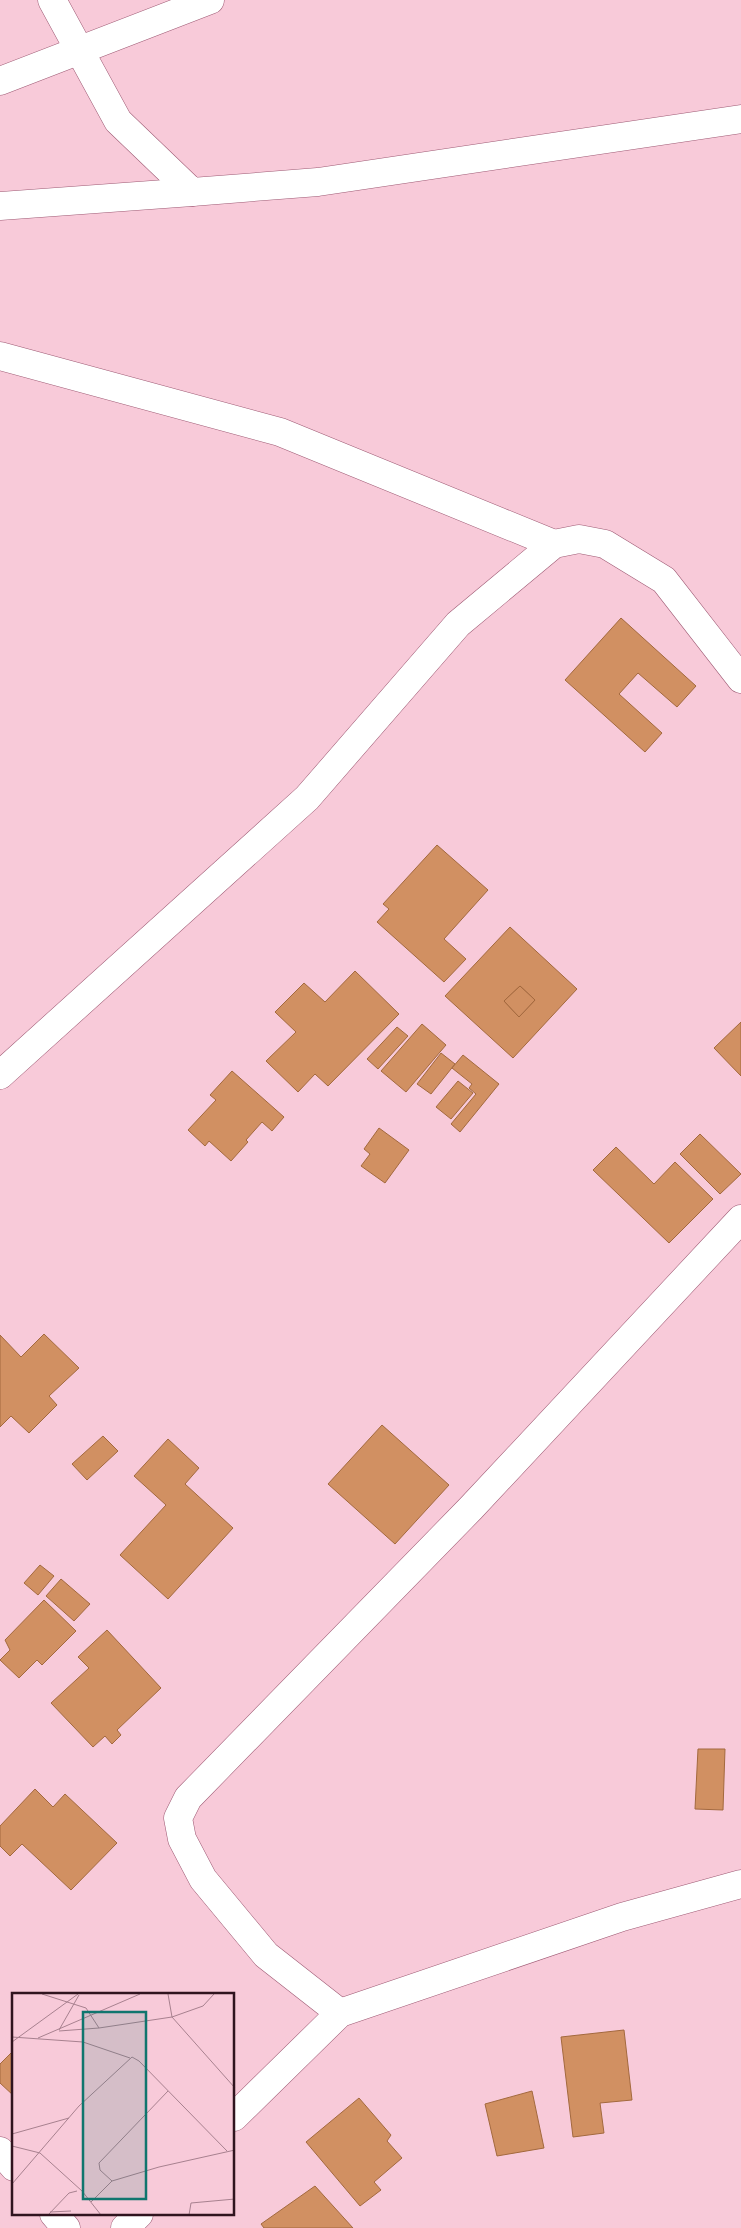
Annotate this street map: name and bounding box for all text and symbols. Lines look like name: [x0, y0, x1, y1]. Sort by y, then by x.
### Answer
inset map: [12, 1993, 235, 2216]

